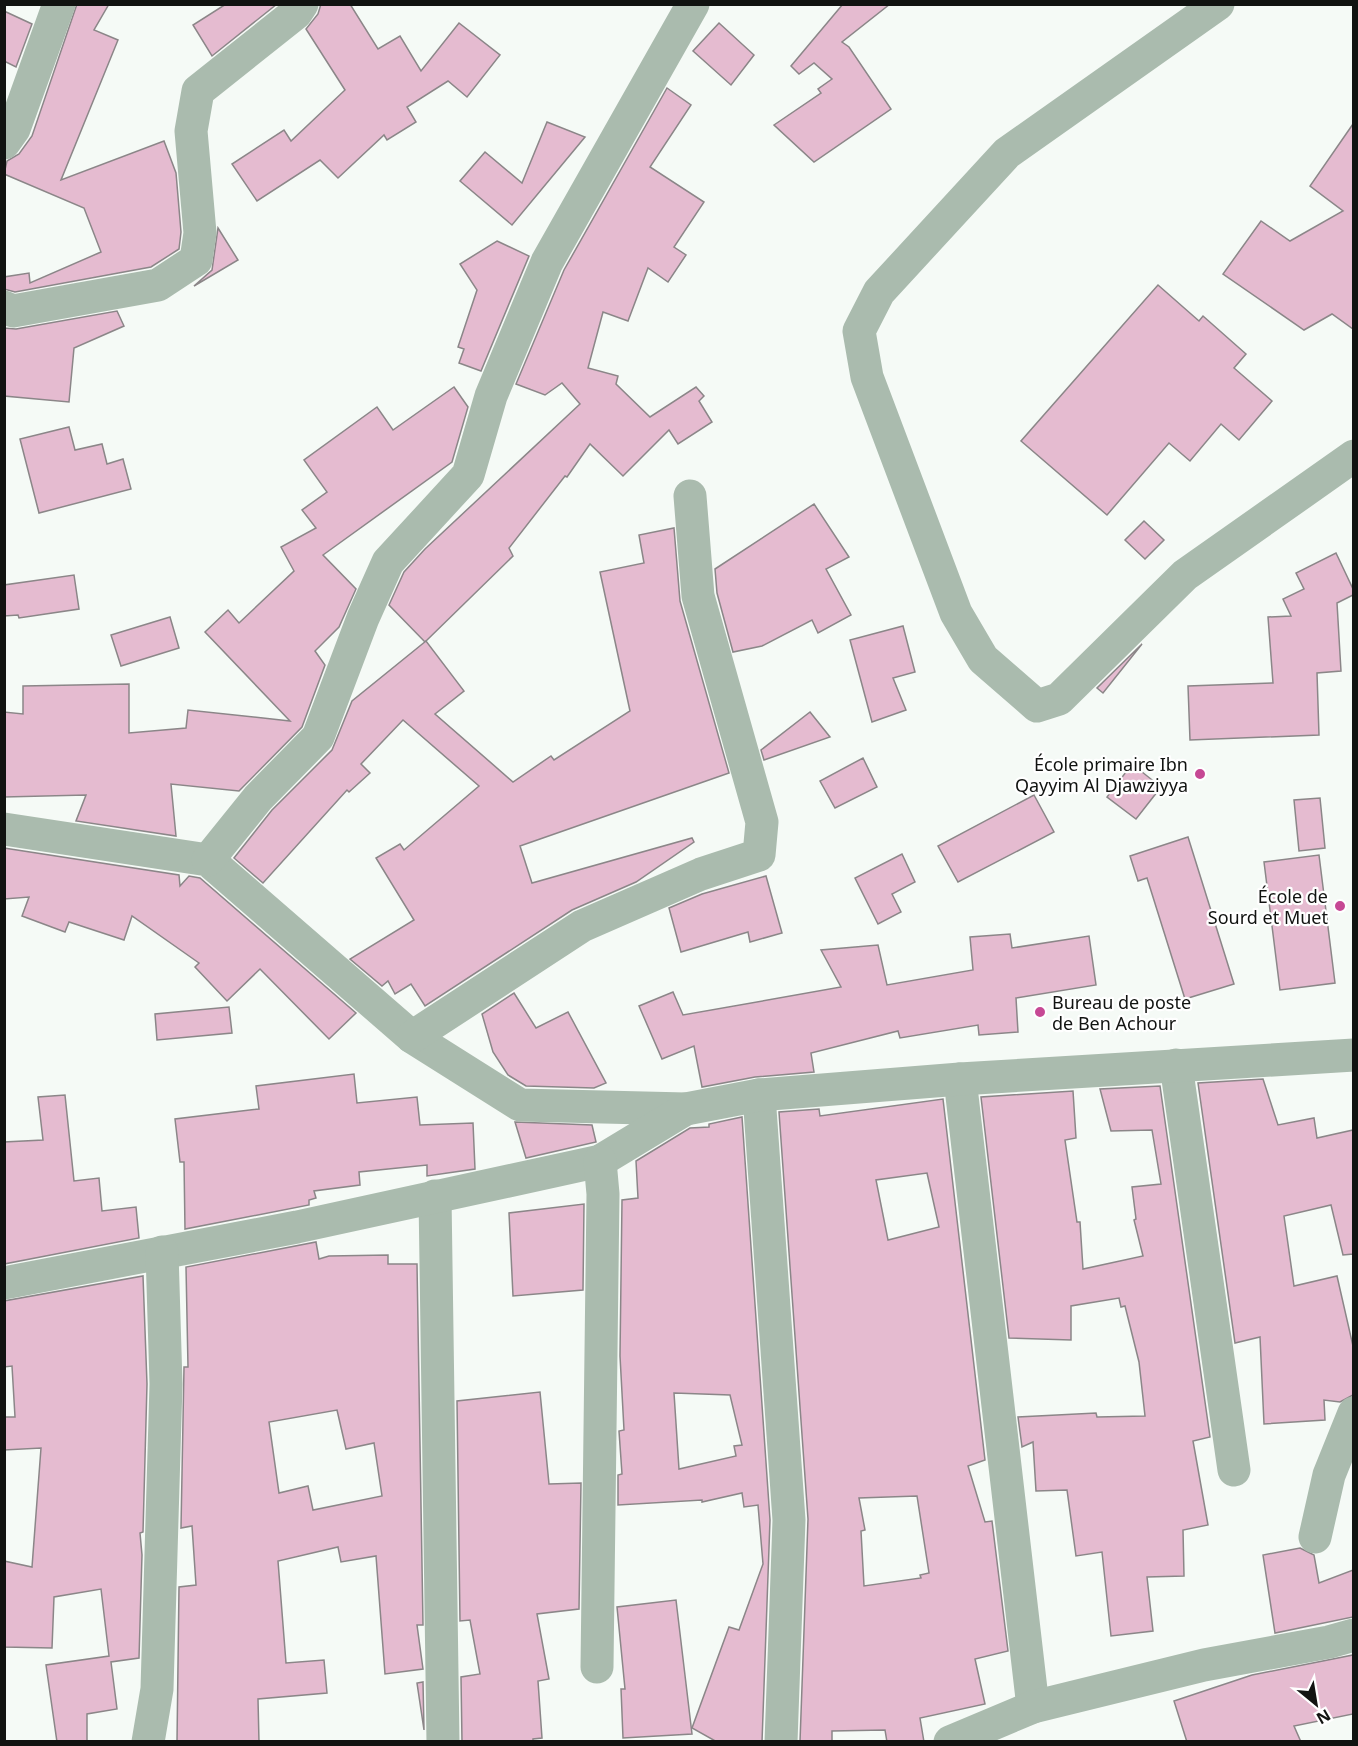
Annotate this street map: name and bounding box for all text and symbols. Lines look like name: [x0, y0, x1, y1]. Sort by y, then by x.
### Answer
place label: École primaire Ibn Qayyim Al Djawziyya: [1015, 752, 1188, 797]
marker: École primaire Ibn Qayyim Al Djawziyya: [1193, 767, 1207, 781]
place label: École de Sourd et Muet: [1208, 884, 1328, 929]
marker: École de Sourd et Muet: [1333, 899, 1347, 913]
place label: Bureau de poste de Ben Achour: [1052, 990, 1191, 1035]
marker: Bureau de poste de Ben Achour: [1033, 1005, 1047, 1019]
north arrow: [1286, 1674, 1346, 1734]
text: N: [1312, 1704, 1335, 1730]

